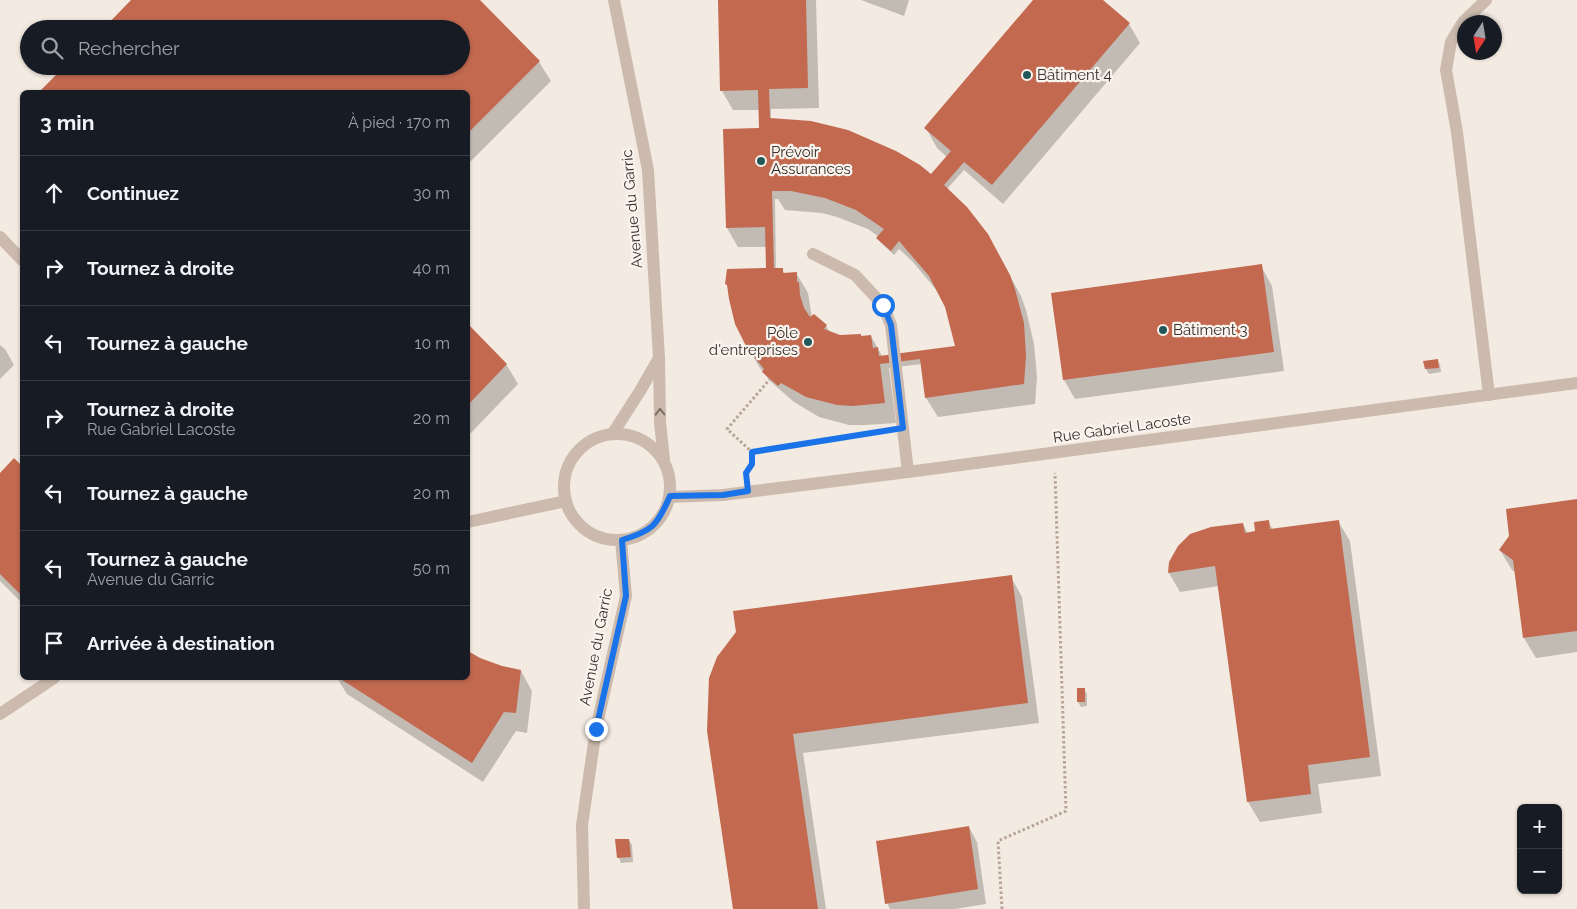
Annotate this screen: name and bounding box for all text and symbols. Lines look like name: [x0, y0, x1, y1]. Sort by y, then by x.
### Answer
north arrow: [1457, 15, 1502, 60]
search box: [20, 20, 470, 75]
icon: search: [38, 34, 66, 62]
text: Rechercher: [78, 37, 180, 59]
place label: Bâtiment 4: [1037, 66, 1112, 84]
marker: Bâtiment 4: [1021, 69, 1033, 81]
text: 3 min: [40, 110, 94, 135]
text: À pied · 170 m: [348, 113, 450, 132]
place label: Prévoir Assurances: [771, 143, 851, 178]
street label: Avenue du Garric: [618, 149, 646, 269]
marker: Prévoir Assurances: [755, 155, 767, 167]
icon: ahead: [40, 179, 68, 207]
text: Continuez: [87, 182, 179, 204]
text: 30 m: [413, 184, 450, 203]
icon: right: [40, 254, 68, 282]
text: Tournez à droite: [87, 257, 234, 279]
text: 40 m: [413, 259, 450, 278]
route start: [872, 294, 895, 317]
place label: Bâtiment 3: [1173, 321, 1248, 339]
place label: Pôle d'entreprises: [709, 324, 798, 359]
marker: Bâtiment 3: [1157, 324, 1169, 336]
icon: left: [40, 329, 68, 357]
text: Tournez à gauche: [87, 332, 248, 354]
text: 10 m: [415, 334, 450, 353]
marker: Pôle d'entreprises: [802, 336, 814, 348]
text: Tournez à droite: [87, 398, 234, 420]
icon: right: [40, 404, 68, 432]
one-way arrow: [655, 407, 665, 415]
text: 20 m: [413, 409, 450, 428]
street label: Rue Gabriel Lacoste: [1052, 409, 1192, 447]
text: Rue Gabriel Lacoste: [87, 420, 235, 439]
icon: left: [40, 479, 68, 507]
text: Tournez à gauche: [87, 482, 248, 504]
text: 20 m: [413, 484, 450, 503]
text: Tournez à gauche: [87, 548, 248, 570]
icon: left: [40, 554, 68, 582]
text: 50 m: [413, 559, 450, 578]
text: Avenue du Garric: [87, 570, 214, 589]
street label: Avenue du Garric: [576, 587, 616, 707]
icon: arrive: [40, 629, 68, 657]
text: Arrivée à destination: [87, 632, 275, 654]
route end: [585, 718, 608, 741]
map controls: [1517, 804, 1562, 894]
button: +: [1517, 804, 1562, 849]
button: −: [1517, 849, 1562, 894]

